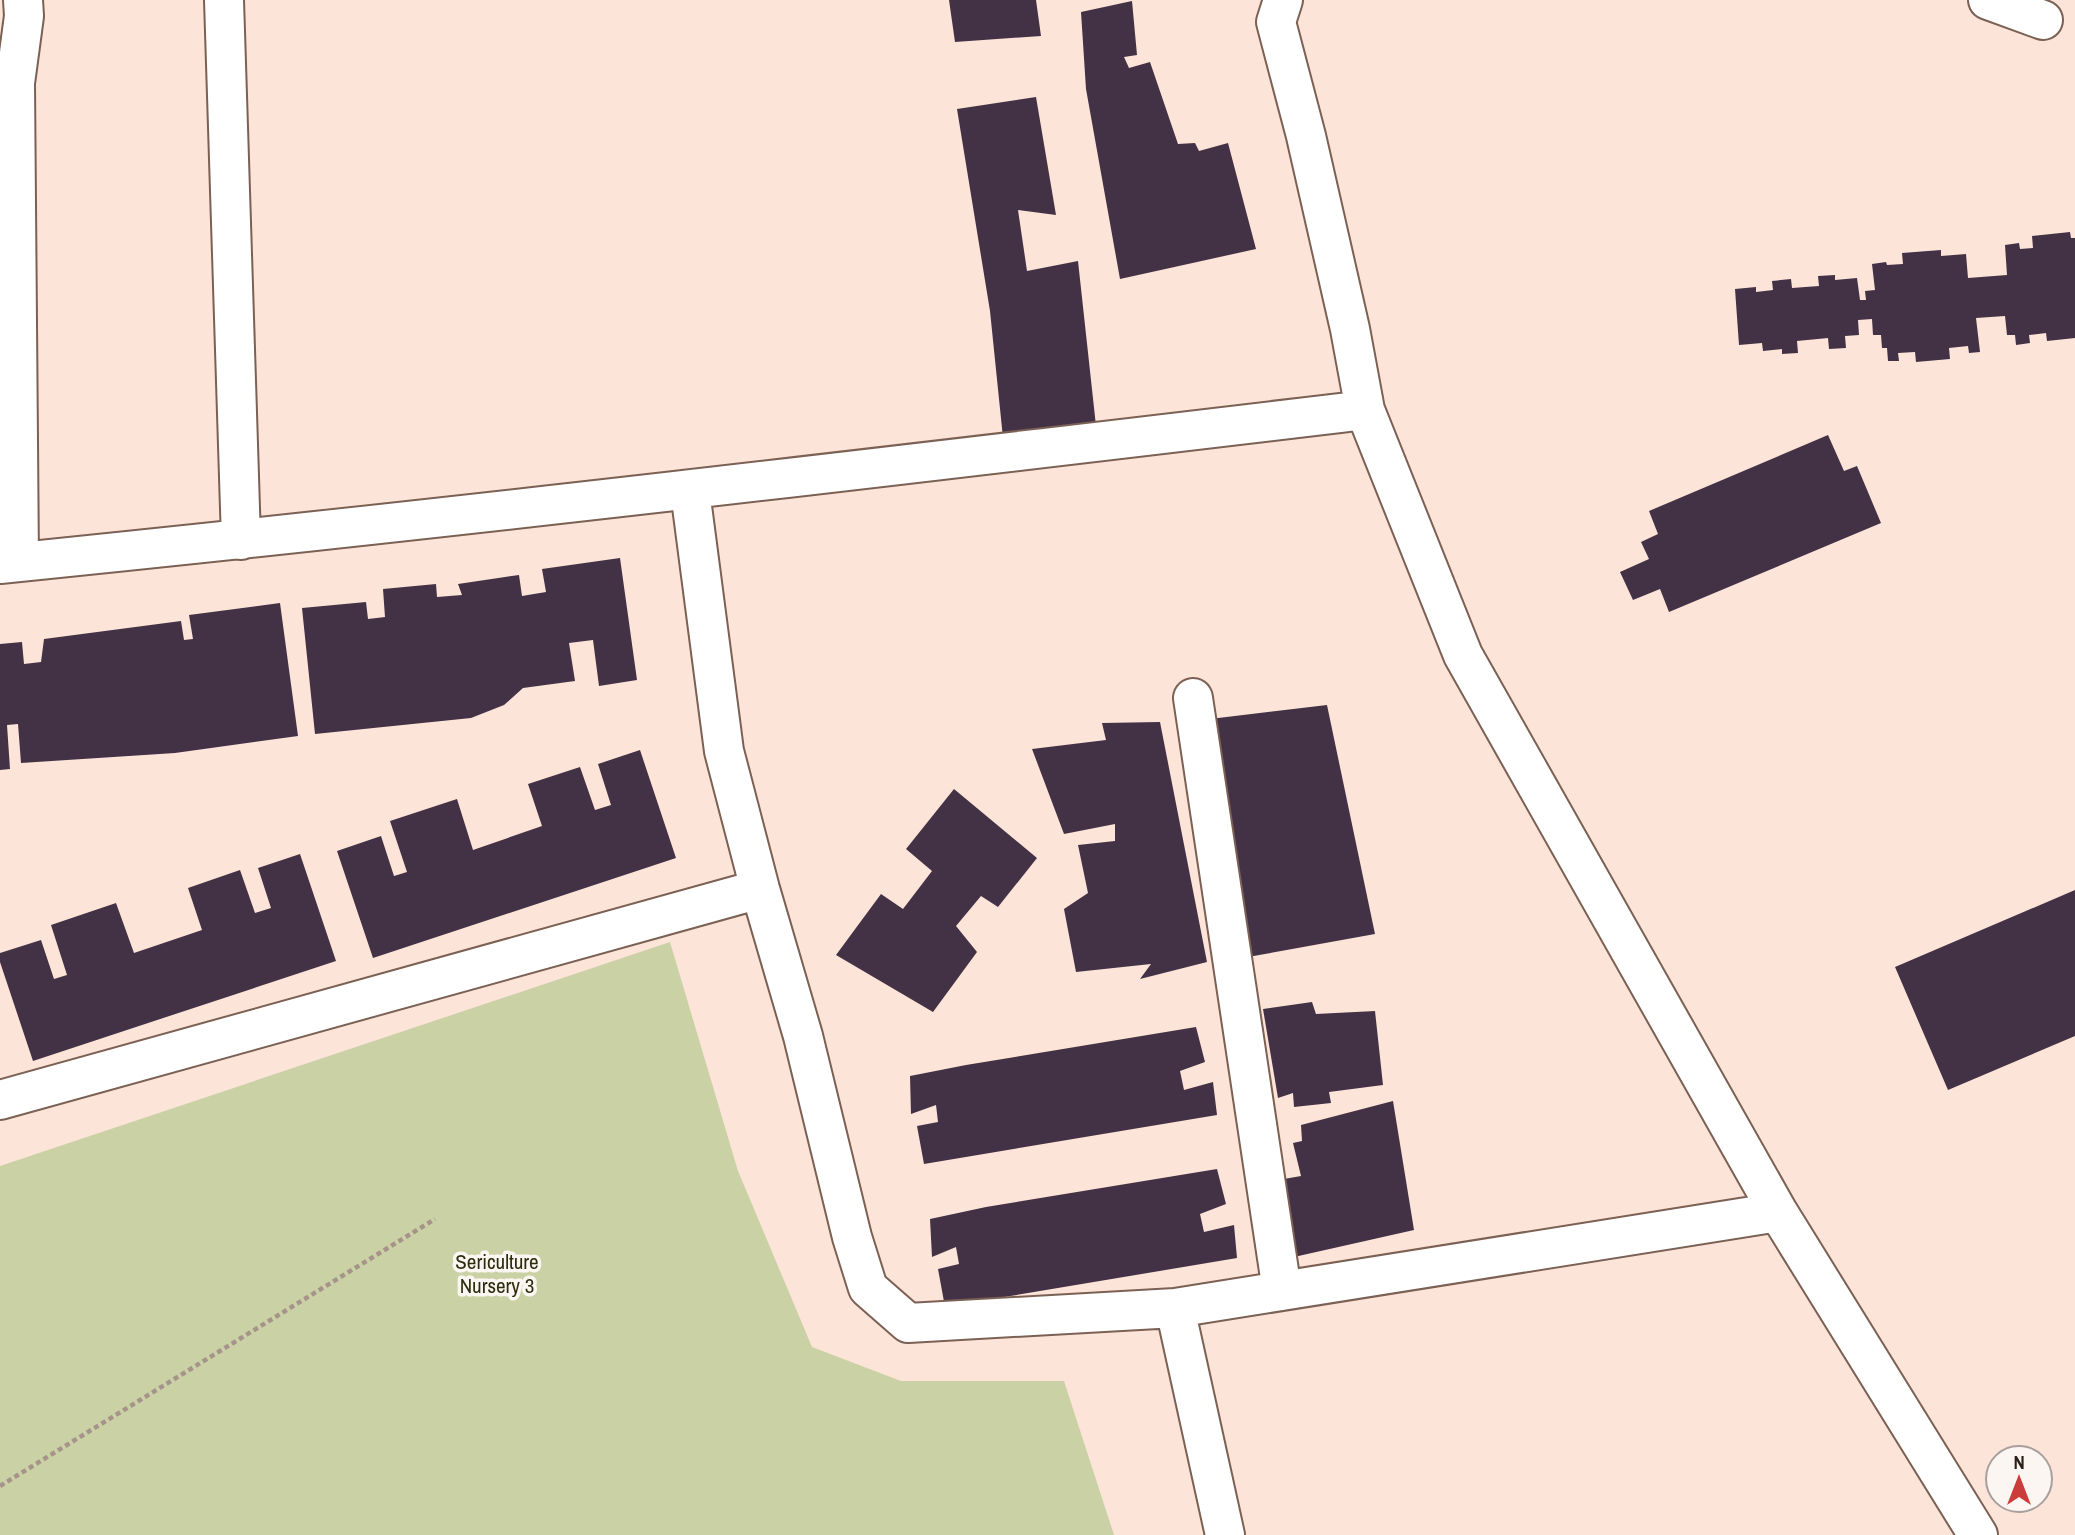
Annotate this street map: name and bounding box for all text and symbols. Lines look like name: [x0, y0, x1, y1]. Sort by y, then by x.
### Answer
park label: Sericulture Nursery 3: [455, 1247, 539, 1300]
north arrow: [1984, 1444, 2054, 1514]
text: N: [2013, 1449, 2025, 1475]

